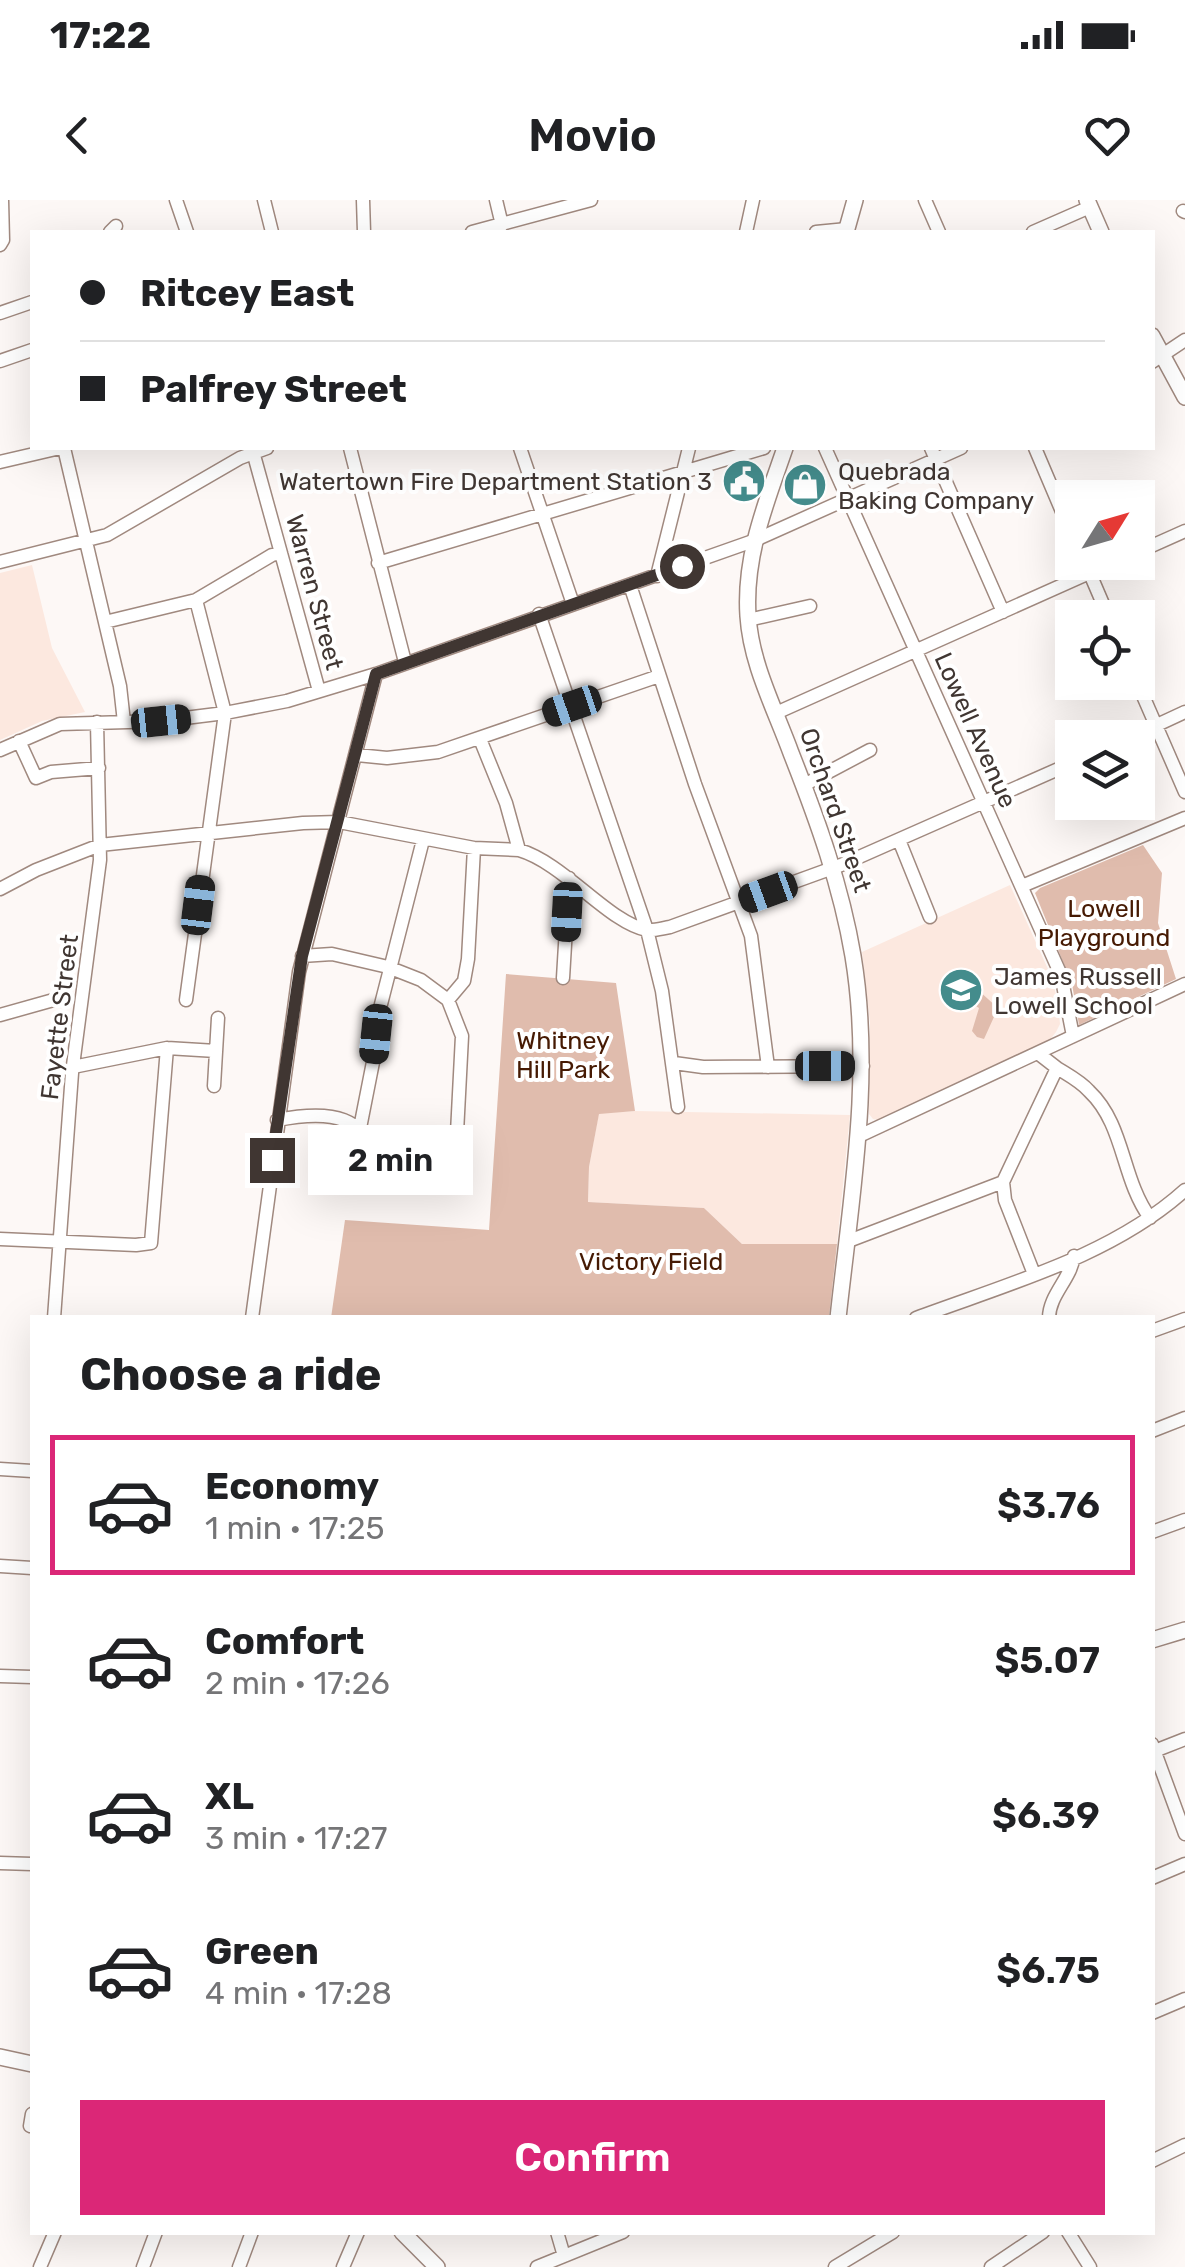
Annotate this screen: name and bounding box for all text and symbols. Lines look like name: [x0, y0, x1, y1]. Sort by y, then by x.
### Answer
text: 17:22: [50, 12, 151, 58]
icon: back: [50, 108, 105, 163]
icon: heart: [1080, 108, 1135, 163]
text: Movio: [528, 109, 657, 162]
text: Ritcey East: [140, 270, 354, 316]
text: Palfrey Street: [140, 366, 407, 412]
place label: Quebrada Baking Company: [838, 457, 1034, 515]
public building icon: Watertown Fire Department Station 3: [721, 458, 767, 504]
shop icon: Quebrada Baking Company: [782, 462, 828, 508]
place label: Watertown Fire Department Station 3: [279, 467, 712, 496]
north arrow: [1055, 480, 1155, 580]
map controls: [1055, 480, 1155, 820]
street label: Warren Street: [280, 511, 349, 673]
route start: [660, 544, 705, 589]
button: locate: [1055, 600, 1155, 700]
street label: Lowell Avenue: [928, 648, 1023, 812]
car: [539, 682, 605, 730]
car: [130, 703, 192, 739]
button: layers: [1055, 720, 1155, 820]
street label: Orchard Street: [794, 724, 877, 896]
car: [735, 868, 801, 916]
car: [179, 873, 217, 937]
car: [550, 881, 584, 943]
park label: Lowell Playground: [1038, 894, 1170, 952]
street label: Fayette Street: [35, 932, 84, 1102]
place label: James Russell Lowell School: [994, 962, 1162, 1020]
school or university icon: James Russell Lowell School: [938, 967, 984, 1013]
car: [358, 1003, 394, 1065]
park label: Whitney Hill Park: [516, 1026, 610, 1084]
car: [795, 1051, 855, 1081]
callout: 2 min: [307, 1125, 472, 1195]
route end: [250, 1138, 295, 1183]
text: 2 min: [348, 1141, 433, 1179]
park label: Victory Field: [579, 1247, 723, 1276]
text: Choose a ride: [80, 1348, 382, 1401]
icon: car: [85, 1460, 175, 1550]
text: Economy: [205, 1463, 379, 1509]
text: $3.76: [997, 1482, 1100, 1528]
text: 1 min · 17:25: [205, 1509, 384, 1547]
icon: car: [85, 1615, 175, 1705]
text: Comfort: [205, 1618, 364, 1664]
text: $5.07: [995, 1637, 1100, 1683]
text: 2 min · 17:26: [205, 1664, 390, 1702]
icon: car: [85, 1770, 175, 1860]
text: XL: [205, 1773, 254, 1819]
text: $6.39: [992, 1792, 1100, 1838]
text: 3 min · 17:27: [205, 1819, 387, 1857]
icon: car: [85, 1925, 175, 2015]
text: Green: [205, 1928, 319, 1974]
text: $6.75: [996, 1947, 1100, 1993]
text: 4 min · 17:28: [205, 1974, 392, 2012]
button: Confirm: [80, 2100, 1105, 2215]

